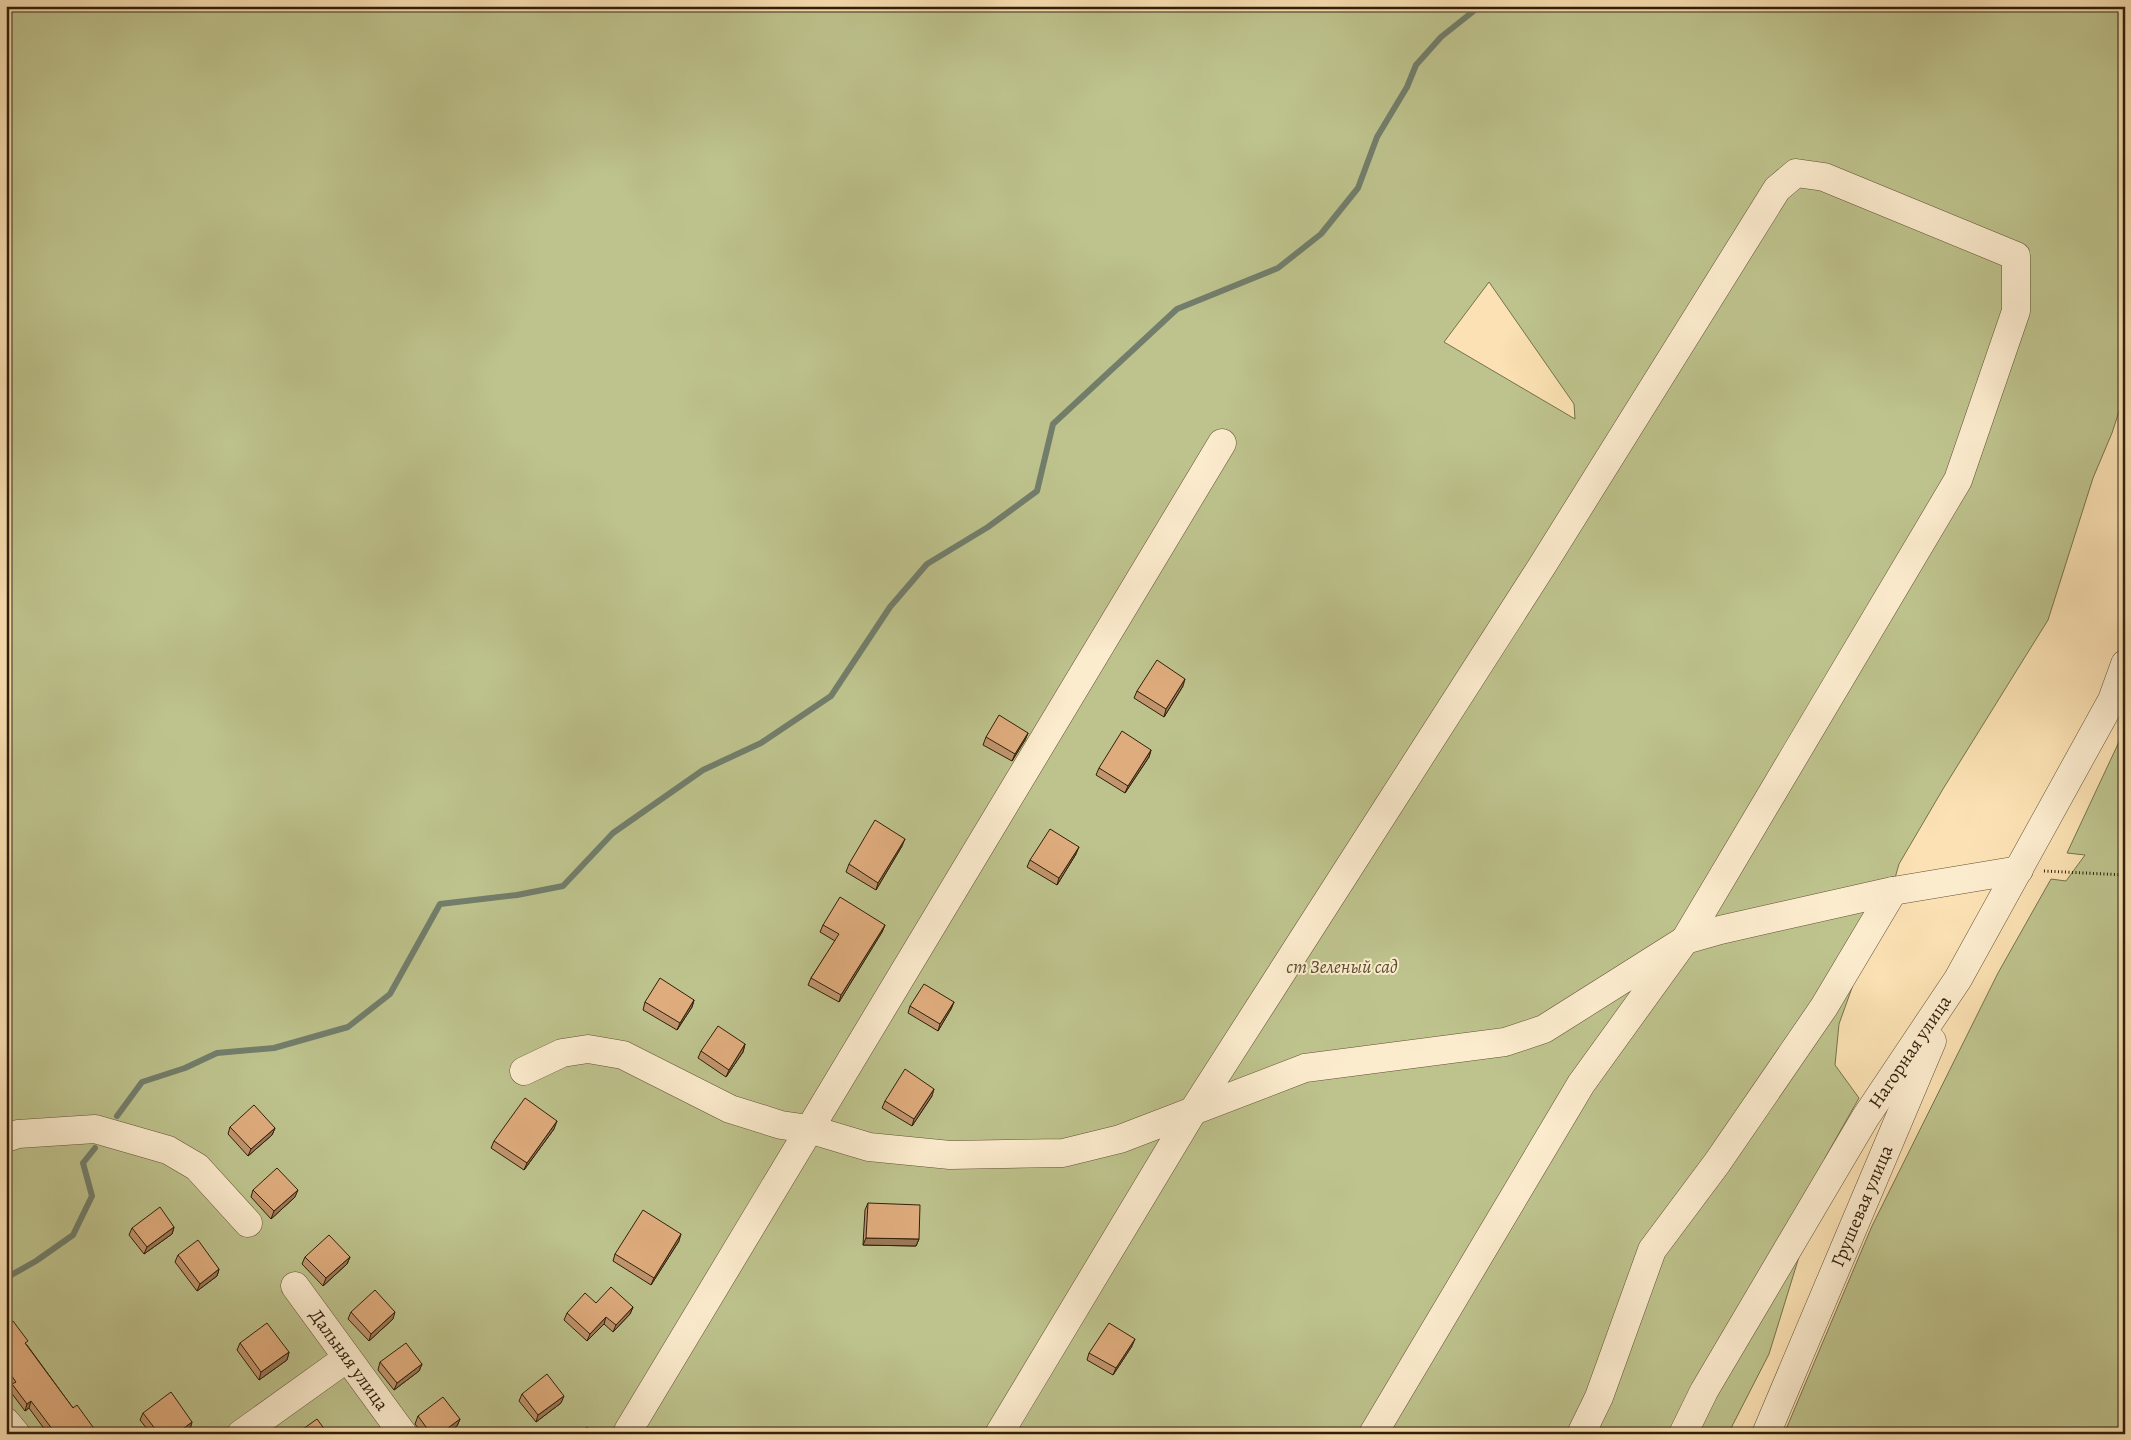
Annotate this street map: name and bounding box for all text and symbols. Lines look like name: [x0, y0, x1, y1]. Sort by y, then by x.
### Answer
park label: ст Зеленый сад: [1286, 954, 1398, 980]
street label: Нагорная улица: [1862, 990, 1958, 1114]
street label: Грушевая улица: [1825, 1141, 1900, 1271]
street label: Дальняя улица: [303, 1304, 395, 1417]

